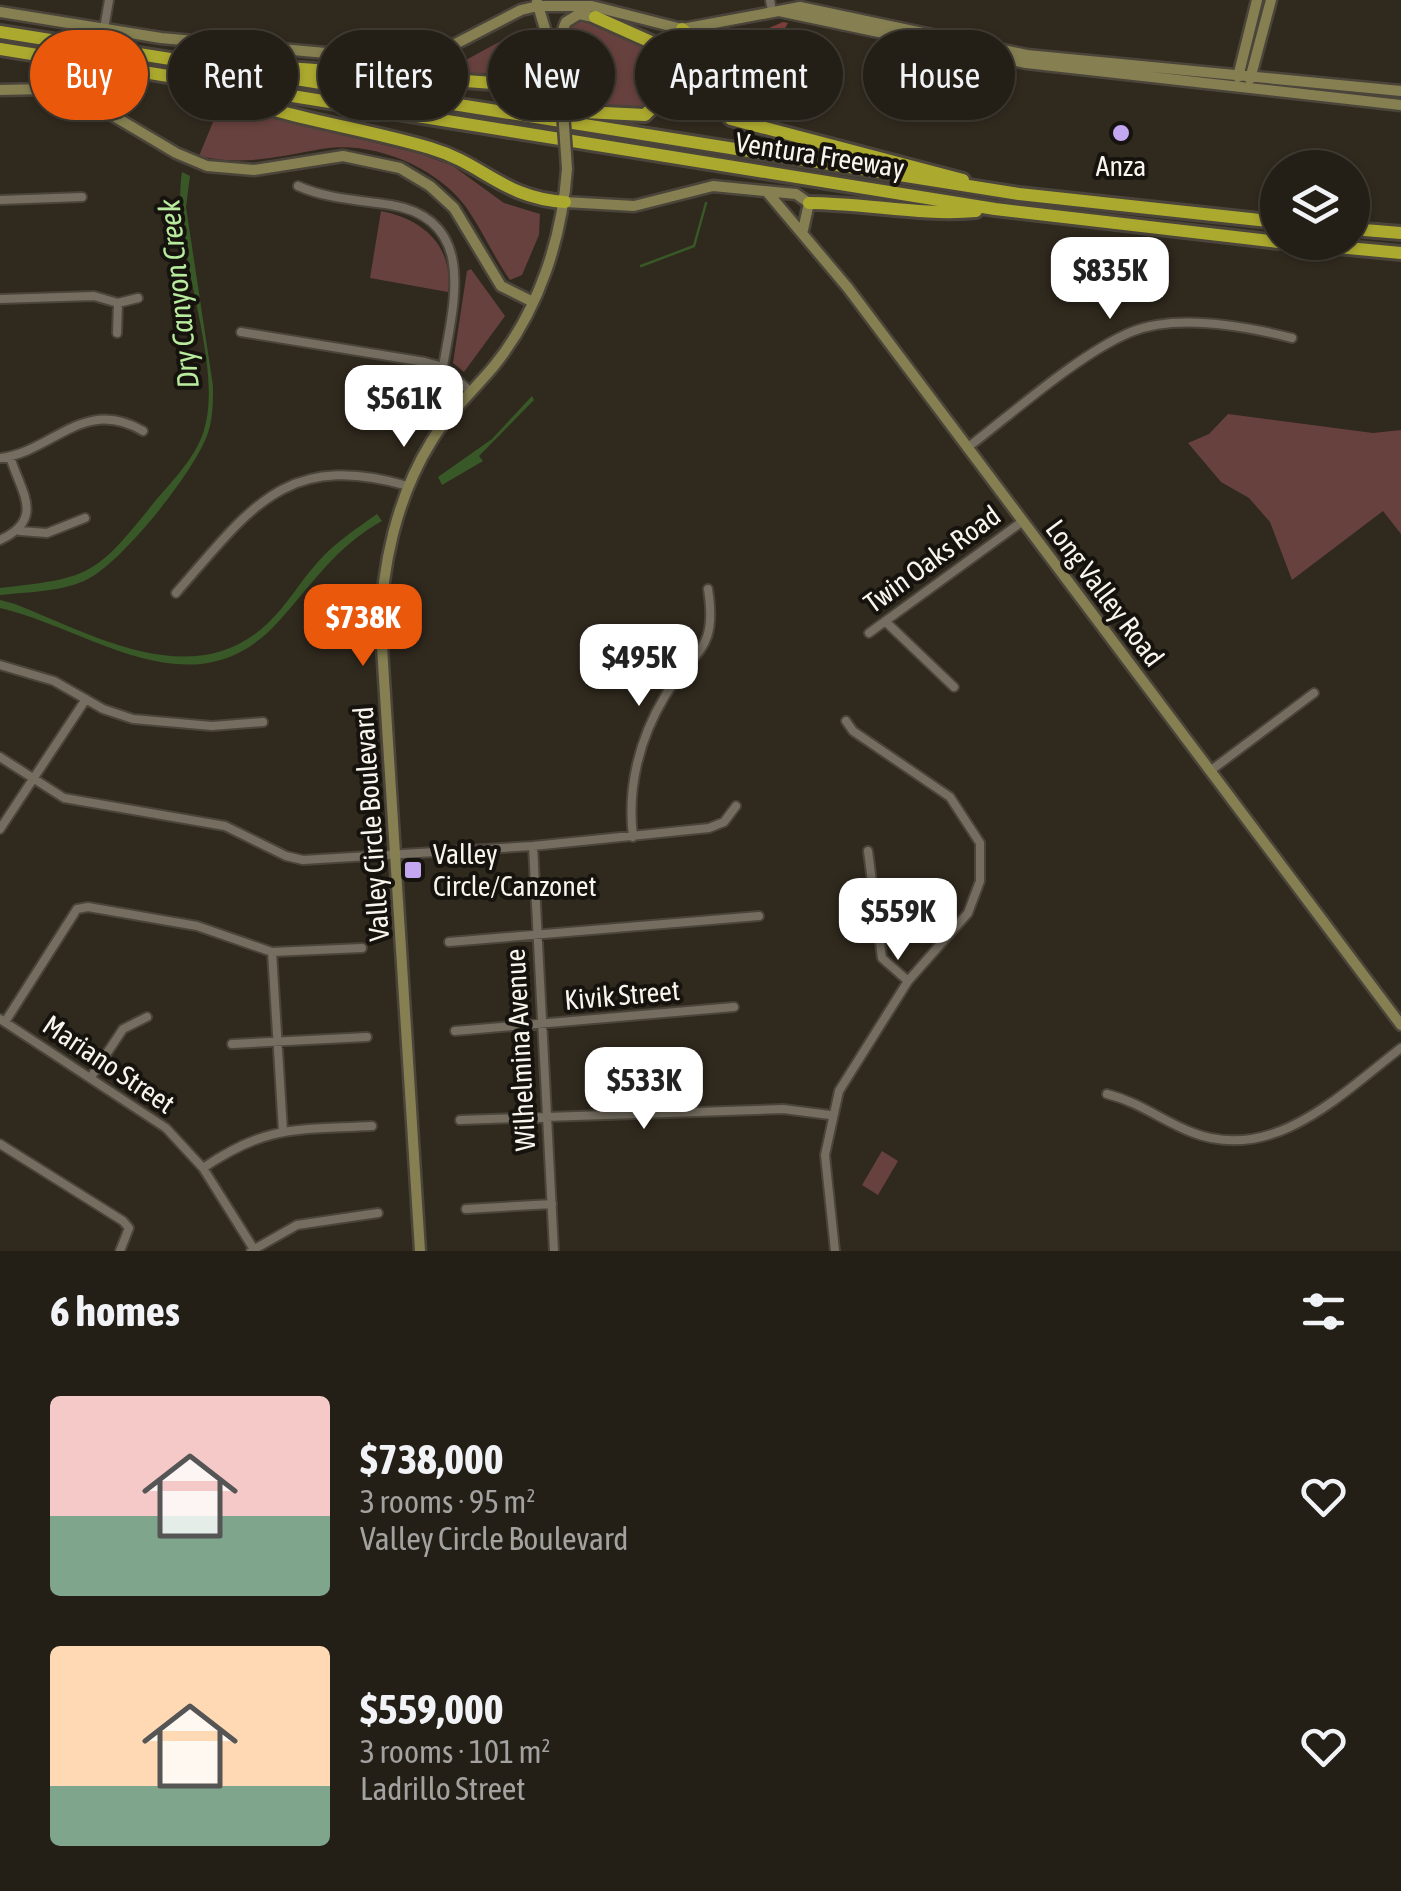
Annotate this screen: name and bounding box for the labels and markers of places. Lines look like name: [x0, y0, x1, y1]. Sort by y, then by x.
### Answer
marker: Anza: [1110, 122, 1132, 144]
place label: Anza: [1096, 150, 1146, 182]
pin: $835K: [1040, 237, 1180, 322]
pin: $561K: [334, 365, 474, 450]
pin: $738K: [293, 584, 433, 669]
pin: $495K: [569, 624, 709, 709]
place label: Valley Circle/Canzonet: [433, 838, 597, 902]
marker: Valley Circle/Canzonet: [402, 859, 424, 881]
pin: $559K: [828, 878, 968, 963]
pin: $533K: [574, 1047, 714, 1132]

